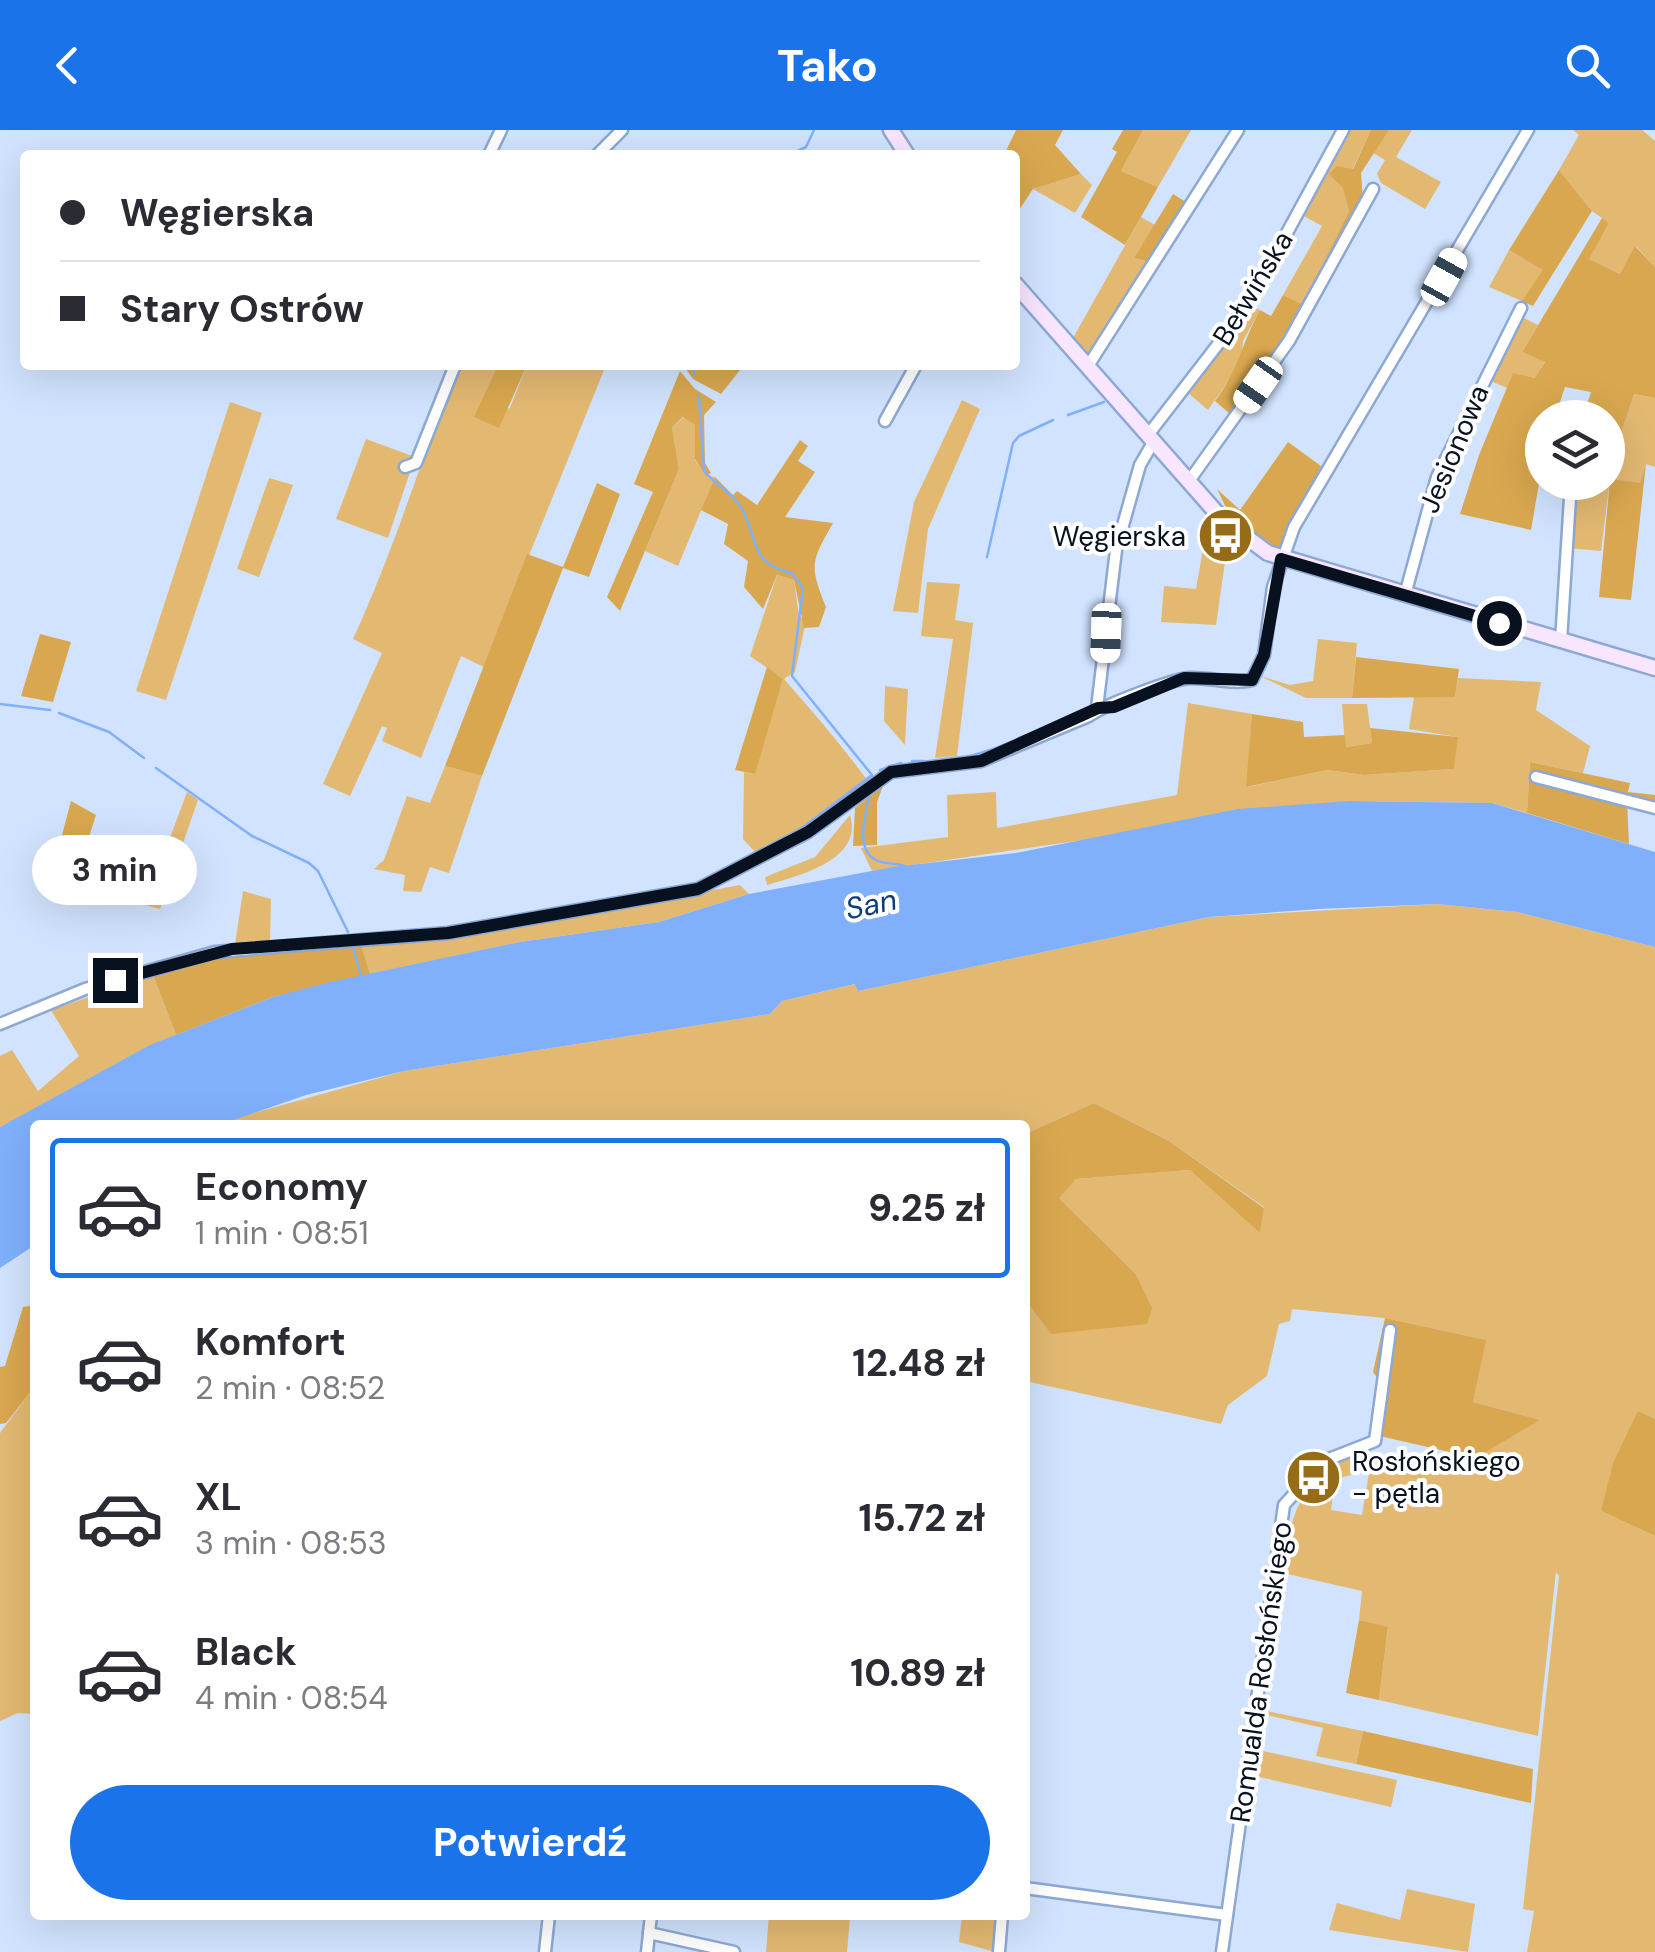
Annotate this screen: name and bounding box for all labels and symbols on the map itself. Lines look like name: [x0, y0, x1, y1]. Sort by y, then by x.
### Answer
street label: Bełwińska: [1204, 224, 1302, 352]
car: [1416, 243, 1472, 311]
car: [1229, 352, 1287, 418]
street label: Jesionowa: [1410, 379, 1498, 519]
bus stop icon: Węgierska: [1195, 506, 1255, 566]
place label: Węgierska: [1053, 518, 1186, 555]
route start: [1477, 601, 1522, 646]
car: [1090, 602, 1122, 664]
callout: 3 min: [32, 835, 198, 905]
water label: San: [842, 880, 900, 928]
route end: [93, 958, 138, 1003]
place label: Rosłońskiego - pętla: [1352, 1443, 1521, 1512]
bus stop icon: Rosłońskiego - pętla: [1283, 1447, 1343, 1507]
street label: Romualda Rosłońskiego: [1222, 1519, 1300, 1825]

